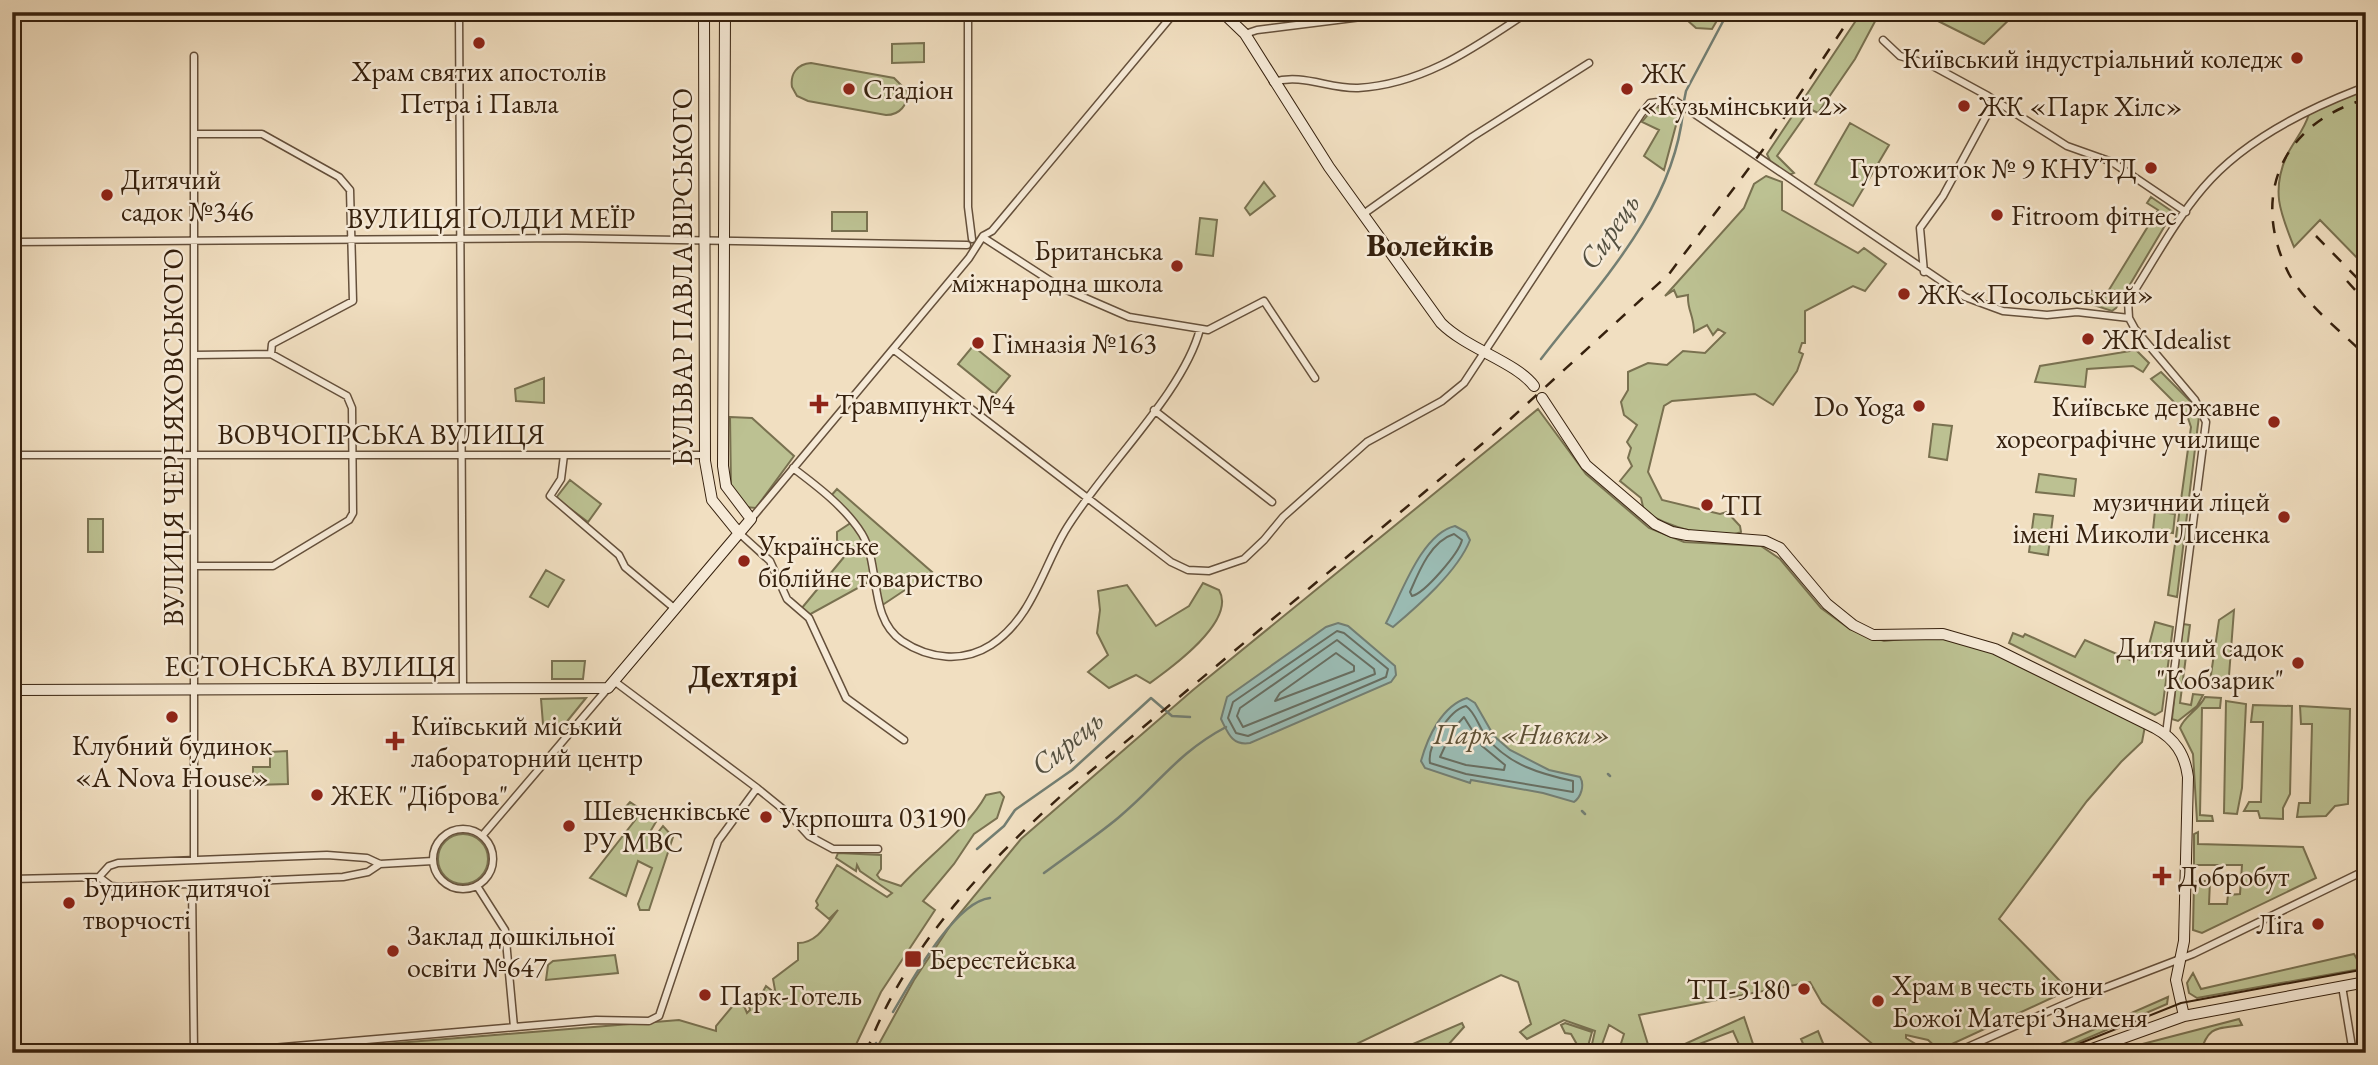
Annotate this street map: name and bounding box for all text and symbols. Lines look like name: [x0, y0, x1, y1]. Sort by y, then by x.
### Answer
marker: Храм святих апостолів Петра і Павла: [471, 35, 487, 51]
place label: Київський індустріальний коледж: [1903, 40, 2283, 76]
marker: Київський індустріальний коледж: [2289, 50, 2305, 66]
place label: Храм святих апостолів Петра і Павла: [351, 53, 606, 121]
place label: ЖК «Кузьмінський 2»: [1640, 55, 1848, 123]
place label: Стадіон: [863, 71, 954, 107]
marker: Стадіон: [841, 81, 857, 97]
marker: ЖК «Кузьмінський 2»: [1619, 81, 1635, 97]
street label: БУЛЬВАР ПАВЛА ВІРСЬКОГО: [664, 88, 700, 466]
place label: ЖК «Парк Хілс»: [1977, 88, 2182, 124]
marker: ЖК «Парк Хілс»: [1956, 98, 1972, 114]
place label: Гуртожиток № 9 КНУТД: [1850, 150, 2137, 186]
marker: Гуртожиток № 9 КНУТД: [2143, 160, 2159, 176]
place label: Дитячий садок №346: [121, 161, 253, 229]
water label: Сирець: [1569, 185, 1649, 277]
marker: Дитячий садок №346: [99, 187, 115, 203]
place label: Fitroom фітнес: [2011, 197, 2177, 233]
street label: ВУЛИЦЯ ҐОЛДИ МЕЇР: [347, 200, 635, 236]
marker: Fitroom фітнес: [1989, 207, 2005, 223]
district label: Волейків: [1366, 224, 1494, 266]
place label: Британська міжнародна школа: [951, 232, 1164, 300]
street label: ВУЛИЦЯ ЧЕРНЯХОВСЬКОГО: [155, 248, 191, 626]
marker: Британська міжнародна школа: [1169, 258, 1185, 274]
place label: ЖК «Посольський»: [1917, 276, 2154, 312]
marker: ЖК «Посольський»: [1896, 286, 1912, 302]
place label: ЖК Idealist: [2101, 321, 2231, 357]
place label: Гімназія №163: [992, 325, 1157, 361]
marker: ЖК Idealist: [2080, 331, 2096, 347]
marker: Гімназія №163: [970, 335, 986, 351]
place label: Травмпункт №4: [835, 386, 1015, 422]
place label: Do Yoga: [1814, 388, 1906, 424]
place label: Київське державне хореографічне училище: [1996, 388, 2260, 456]
marker: Травмпункт №4: [809, 394, 829, 414]
marker: Do Yoga: [1911, 398, 1927, 414]
marker: Київське державне хореографічне училище: [2266, 414, 2282, 430]
street label: ВОВЧОГІРСЬКА ВУЛИЦЯ: [217, 416, 545, 452]
place label: музичний ліцей імені Миколи Лисенка: [2013, 483, 2271, 551]
place label: ТП: [1721, 487, 1763, 523]
marker: ТП: [1699, 497, 1715, 513]
marker: музичний ліцей імені Миколи Лисенка: [2276, 509, 2292, 525]
place label: Українське біблійне товариство: [757, 527, 983, 595]
marker: Українське біблійне товариство: [736, 553, 752, 569]
place label: Дитячий садок "Кобзарик": [2116, 629, 2284, 697]
street label: ЕСТОНСЬКА ВУЛИЦЯ: [164, 648, 456, 684]
district label: Дехтярі: [688, 655, 799, 697]
marker: Дитячий садок "Кобзарик": [2290, 655, 2306, 671]
water label: Сирець: [1022, 700, 1112, 784]
place label: Київський міський лабораторний центр: [411, 707, 643, 775]
marker: Клубний будинок «A Nova House»: [164, 709, 180, 725]
park label: Парк «Нивки»: [1432, 716, 1611, 752]
place label: Клубний будинок «A Nova House»: [72, 727, 272, 795]
marker: Київський міський лабораторний центр: [385, 731, 405, 751]
place label: ЖЕК "Діброва": [330, 777, 508, 813]
marker: ЖЕК "Діброва": [309, 787, 325, 803]
place label: Шевченківське РУ МВС: [583, 792, 750, 860]
place label: Укрпошта 03190: [779, 799, 966, 835]
marker: Укрпошта 03190: [758, 809, 774, 825]
marker: Шевченківське РУ МВС: [561, 818, 577, 834]
place label: Добробут: [2178, 858, 2290, 894]
marker: Добробут: [2152, 866, 2172, 886]
place label: Будинок дитячої творчості: [83, 869, 271, 937]
marker: Будинок дитячої творчості: [61, 895, 77, 911]
place label: Ліга: [2256, 906, 2305, 942]
marker: Ліга: [2310, 916, 2326, 932]
place label: Заклад дошкільної освіти №647: [407, 917, 616, 985]
place label: Берестейська: [929, 941, 1077, 977]
marker: Заклад дошкільної освіти №647: [385, 943, 401, 959]
marker: Берестейська: [903, 949, 923, 969]
place label: Храм в честь ікони Божої Матері Знаменя: [1891, 967, 2148, 1035]
place label: ТП-5180: [1687, 971, 1790, 1007]
place label: Парк-Готель: [719, 977, 862, 1013]
marker: ТП-5180: [1796, 981, 1812, 997]
marker: Парк-Готель: [697, 987, 713, 1003]
marker: Храм в честь ікони Божої Матері Знаменя: [1870, 993, 1886, 1009]

